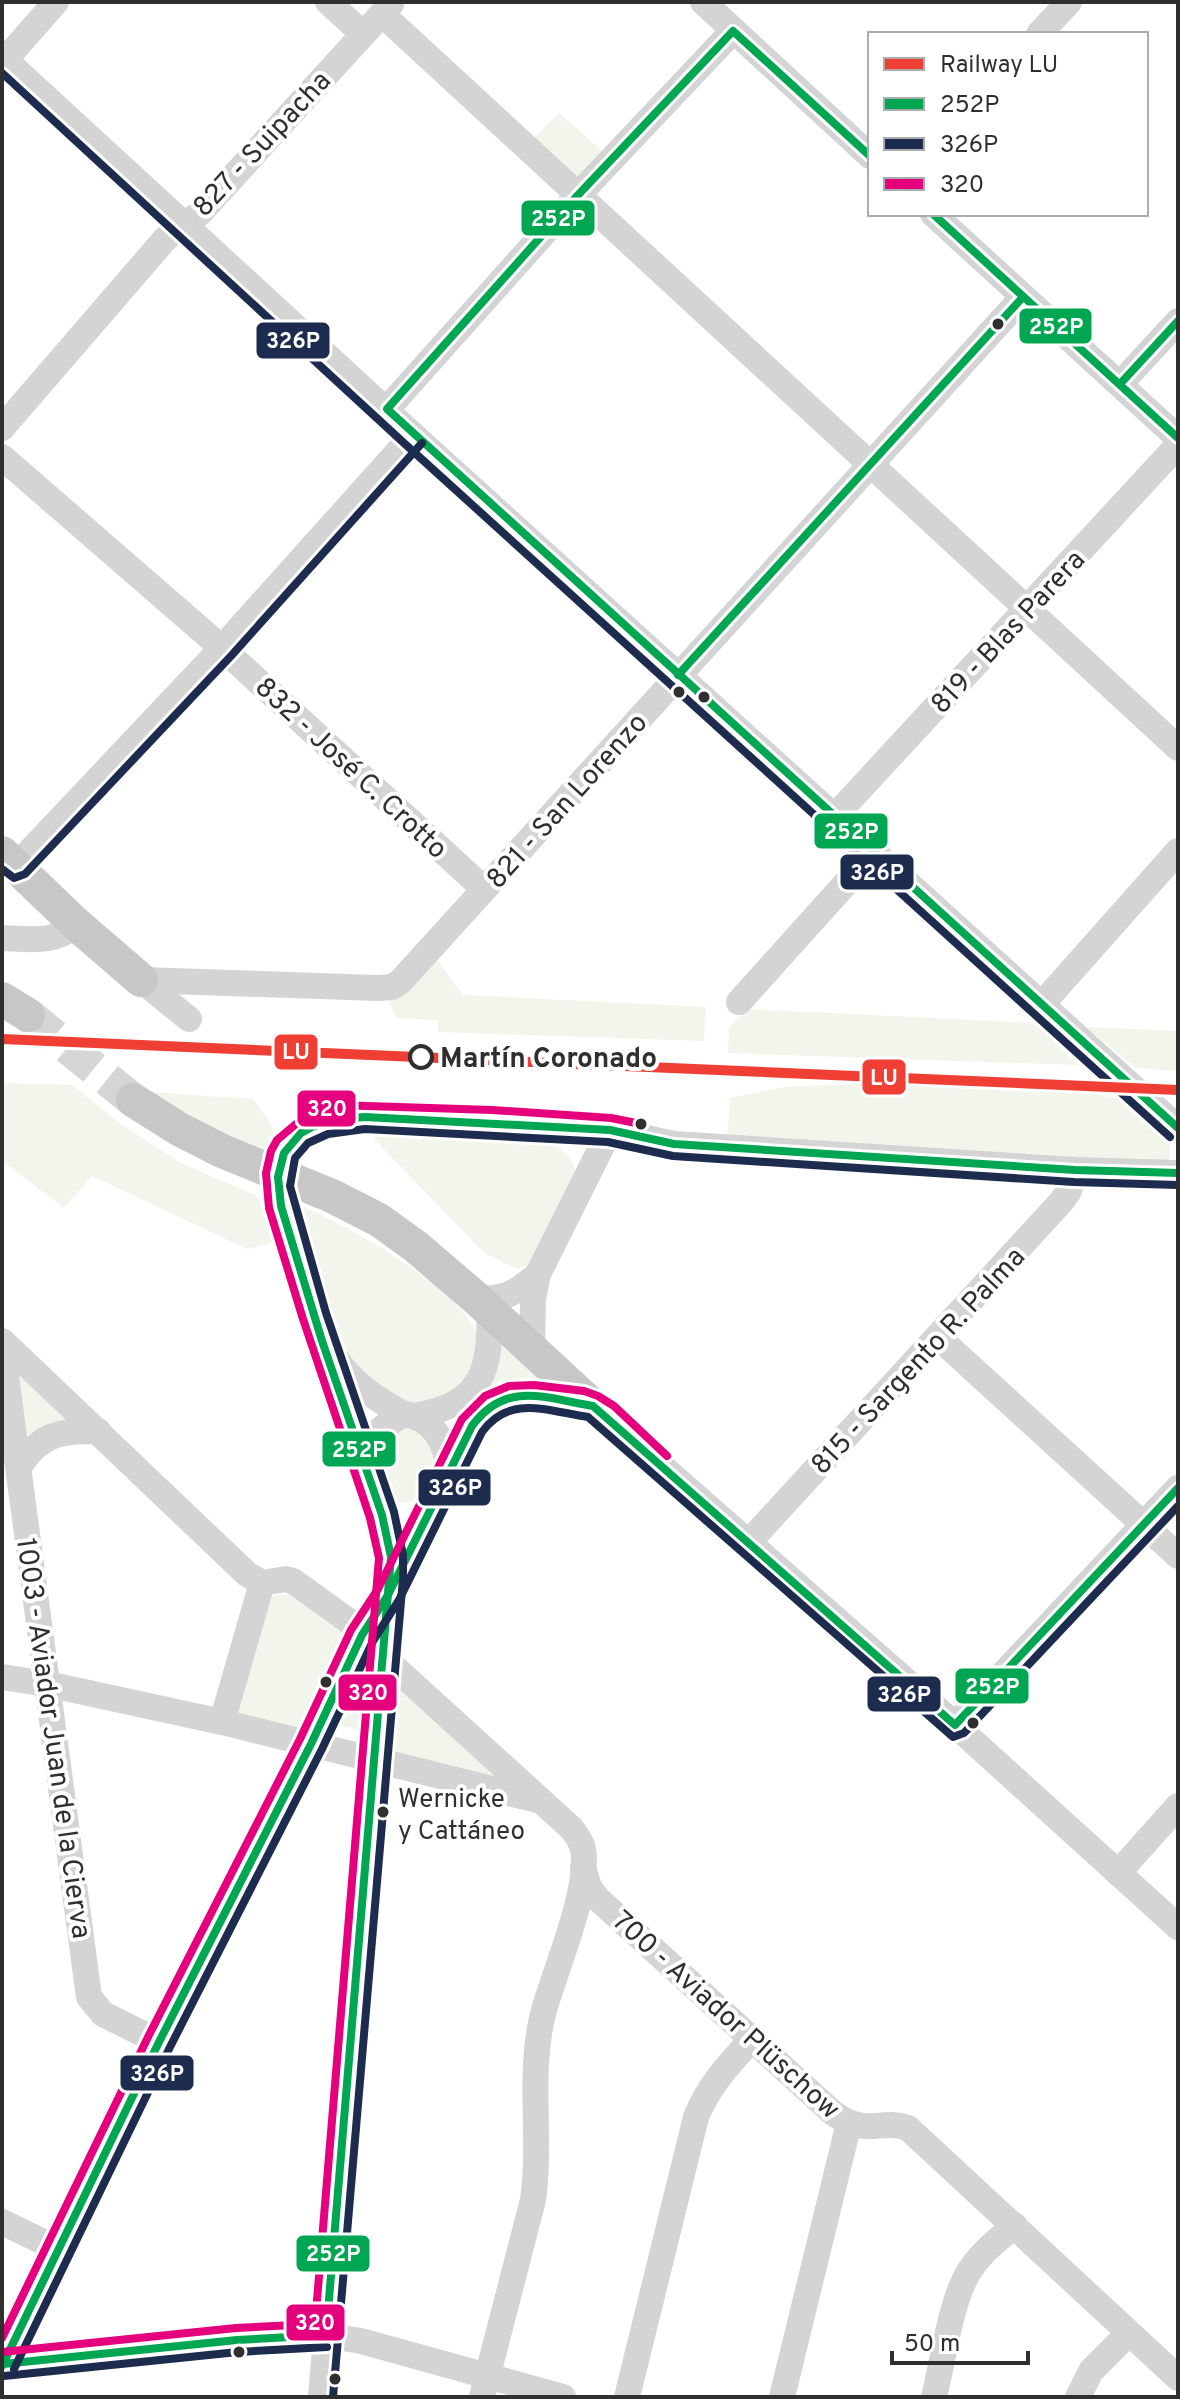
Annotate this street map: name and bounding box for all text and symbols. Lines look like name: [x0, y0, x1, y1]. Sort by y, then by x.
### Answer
legend: [868, 32, 1148, 216]
text: Railway LU: [940, 51, 1058, 81]
street label: 827 - Suipacha: [186, 64, 340, 226]
text: 252P: [940, 91, 999, 121]
text: 326P: [940, 131, 998, 161]
text: 320: [940, 171, 984, 201]
line badge: 252P: [520, 199, 596, 237]
text: 252P: [531, 207, 585, 234]
line badge: 252P: [1018, 307, 1093, 345]
text: 252P: [1029, 315, 1083, 342]
unlabelled marker: [990, 316, 1006, 332]
line badge: 326P: [255, 321, 331, 360]
text: 326P: [266, 329, 320, 356]
street label: 819 - Blas Parera: [924, 543, 1094, 723]
street label: 832 - José C. Crotto: [246, 670, 454, 868]
unlabelled marker: [671, 684, 687, 700]
unlabelled marker: [696, 689, 712, 705]
street label: 821 - San Lorenzo: [480, 707, 657, 898]
line badge: 252P: [813, 812, 889, 850]
text: 252P: [824, 820, 878, 847]
line badge: 326P: [839, 853, 915, 891]
text: 326P: [850, 861, 904, 888]
line badge: LU: [273, 1033, 319, 1071]
text: LU: [282, 1040, 310, 1067]
place label: Martín Coronado: [440, 1042, 657, 1078]
marker: Martín Coronado: [409, 1045, 433, 1069]
line badge: LU: [861, 1058, 907, 1096]
text: LU: [870, 1066, 898, 1093]
line badge: 320: [296, 1089, 357, 1128]
text: 320: [307, 1097, 347, 1124]
unlabelled marker: [633, 1116, 649, 1132]
street label: 815 - Sargento R. Palma: [804, 1240, 1034, 1484]
line badge: 252P: [321, 1430, 397, 1468]
text: 252P: [332, 1438, 386, 1465]
line badge: 326P: [417, 1468, 492, 1507]
text: 326P: [428, 1476, 482, 1503]
street label: 1003 - Aviador Juan de la Cierva: [6, 1536, 98, 1941]
line badge: 252P: [954, 1667, 1030, 1705]
line badge: 320: [337, 1673, 398, 1712]
unlabelled marker: [318, 1674, 334, 1690]
line badge: 326P: [866, 1675, 942, 1713]
text: 252P: [965, 1675, 1019, 1702]
text: 320: [348, 1681, 388, 1708]
text: 326P: [877, 1683, 931, 1710]
unlabelled marker: [965, 1715, 981, 1731]
place label: Wernicke y Cattáneo: [398, 1784, 525, 1849]
marker: Wernicke y Cattáneo: [375, 1804, 391, 1820]
street label: 700 - Aviador Plüschow: [603, 1904, 847, 2128]
line badge: 326P: [119, 2054, 195, 2092]
text: 326P: [130, 2062, 184, 2089]
line badge: 252P: [295, 2234, 371, 2273]
text: 252P: [306, 2242, 360, 2269]
line badge: 320: [285, 2303, 346, 2342]
text: 320: [295, 2311, 335, 2338]
scale bar: [892, 2315, 1028, 2365]
text: 50 m: [904, 2330, 960, 2360]
unlabelled marker: [231, 2344, 247, 2360]
unlabelled marker: [327, 2371, 343, 2387]

